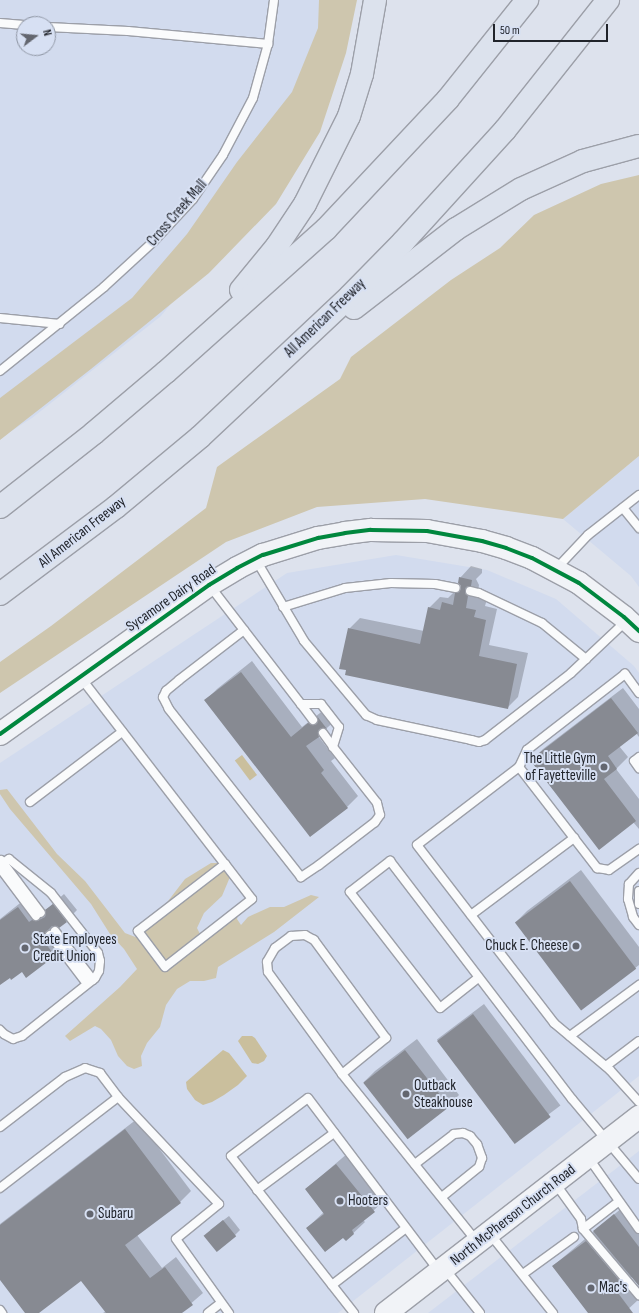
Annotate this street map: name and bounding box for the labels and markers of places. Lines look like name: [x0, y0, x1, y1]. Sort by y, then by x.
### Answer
place label: The Little Gym of Fayetteville: [524, 749, 596, 784]
marker: The Little Gym of Fayetteville: [599, 762, 609, 772]
place label: State Employees Credit Union: [33, 930, 117, 965]
place label: Chuck E. Cheese: [485, 937, 568, 955]
marker: Chuck E. Cheese: [571, 941, 581, 951]
marker: State Employees Credit Union: [20, 943, 30, 953]
place label: Outback Steakhouse: [414, 1076, 473, 1111]
marker: Outback Steakhouse: [401, 1089, 411, 1099]
place label: Hooters: [348, 1192, 388, 1210]
marker: Hooters: [335, 1196, 345, 1206]
place label: Subaru: [98, 1205, 133, 1223]
marker: Subaru: [85, 1209, 95, 1219]
place label: Mac's: [599, 1279, 627, 1297]
marker: Mac's: [586, 1283, 596, 1293]

